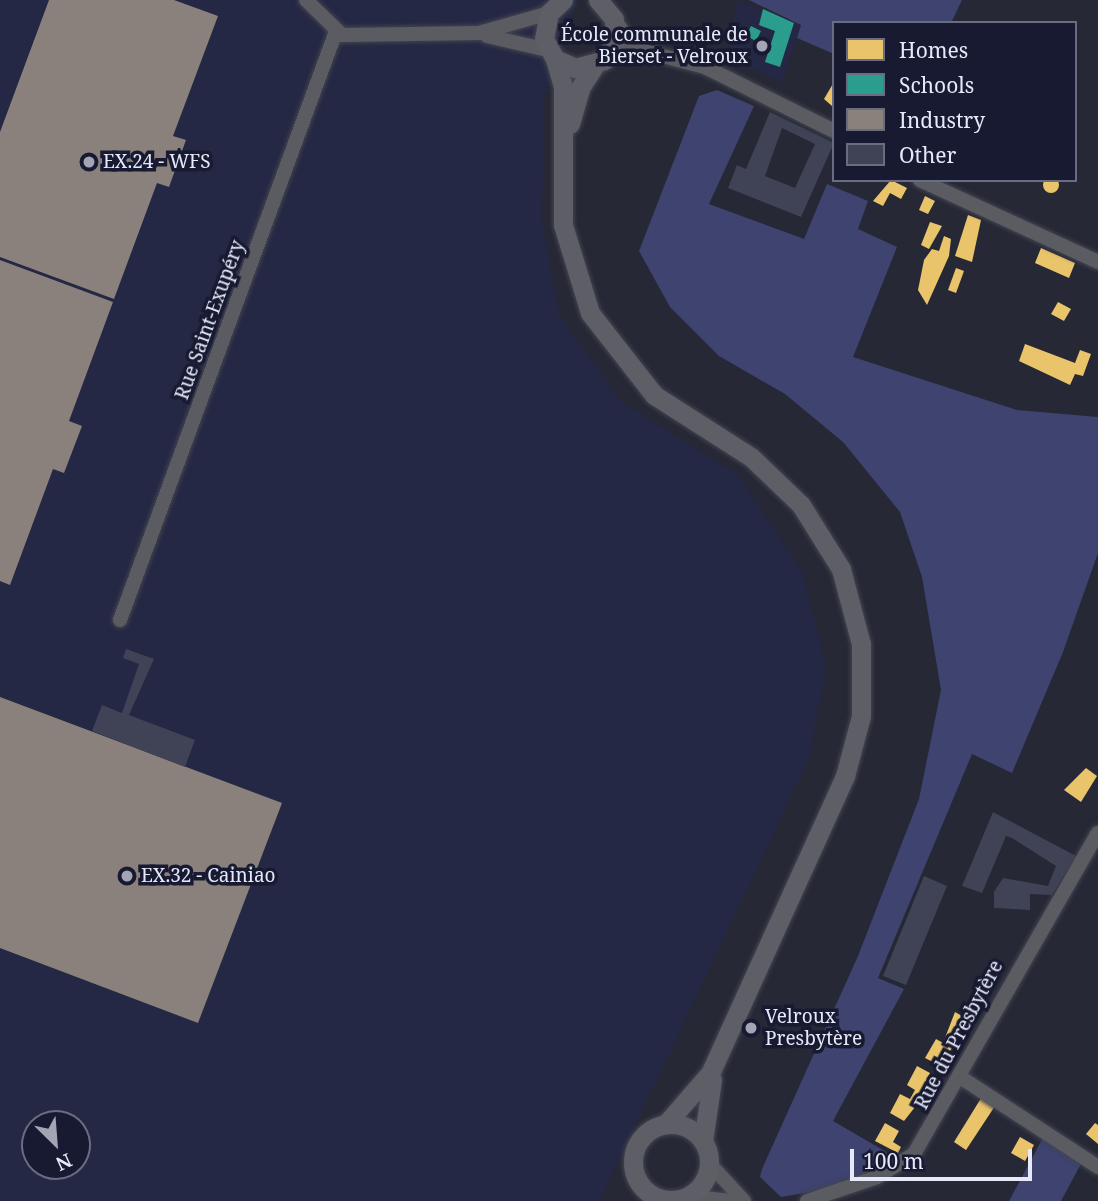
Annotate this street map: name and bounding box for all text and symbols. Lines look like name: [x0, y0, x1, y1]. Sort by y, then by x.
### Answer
legend: [832, 21, 1077, 182]
place label: École communale de Bierset - Velroux: [561, 24, 748, 68]
text: Homes: [899, 36, 968, 64]
marker: École communale de Bierset - Velroux: [754, 38, 770, 54]
text: Schools: [899, 71, 974, 99]
text: Industry: [899, 106, 985, 134]
text: Other: [899, 141, 956, 169]
place label: EX.24 - WFS: [103, 151, 211, 173]
marker: EX.24 - WFS: [81, 154, 97, 170]
street label: Rue Saint-Exupéry: [171, 237, 249, 403]
place label: EX.32 - Cainiao: [141, 865, 276, 887]
marker: EX.32 - Cainiao: [119, 868, 135, 884]
street label: Rue du Presbytère: [910, 957, 1008, 1113]
place label: Velroux Presbytère: [765, 1006, 862, 1050]
marker: Velroux Presbytère: [743, 1020, 759, 1036]
north arrow: [21, 1110, 91, 1180]
scale bar: [853, 1134, 1035, 1178]
text: N: [52, 1147, 76, 1177]
text: 100 m: [863, 1147, 924, 1175]

